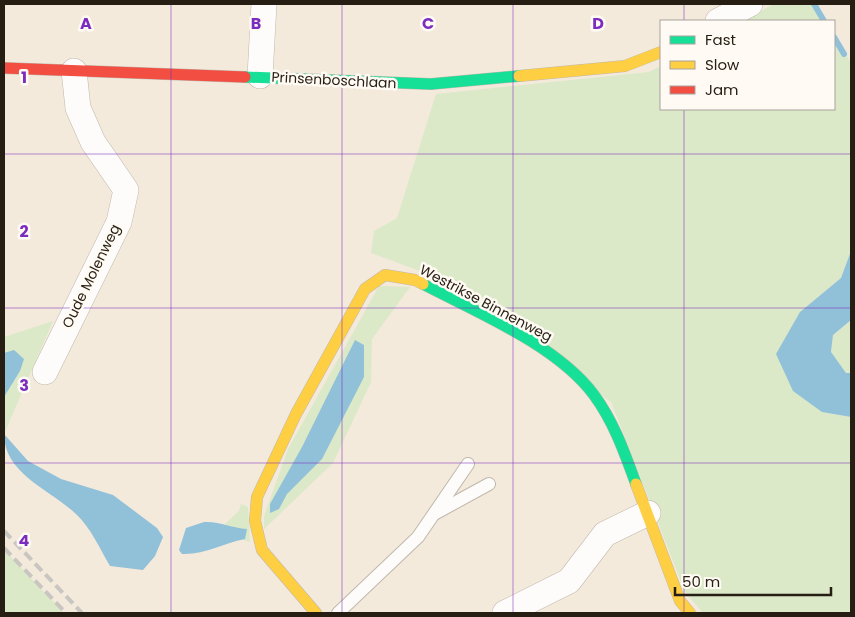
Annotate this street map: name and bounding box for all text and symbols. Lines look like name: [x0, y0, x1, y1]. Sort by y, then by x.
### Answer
text: A: [80, 12, 92, 35]
text: B: [251, 12, 261, 35]
text: C: [422, 12, 434, 35]
text: D: [592, 12, 604, 35]
legend: [660, 20, 835, 110]
text: Fast: [705, 29, 736, 50]
text: Slow: [705, 54, 740, 75]
text: 1: [21, 66, 27, 89]
street label: Prinsenboschlaan: [271, 67, 397, 93]
text: Jam: [705, 79, 739, 100]
text: 2: [19, 220, 29, 243]
street label: Oude Molenweg: [57, 221, 125, 331]
street label: Westrikse Binnenweg: [416, 260, 556, 346]
text: 3: [19, 374, 29, 397]
text: 4: [19, 529, 30, 552]
scale bar: [675, 564, 831, 596]
text: 50 m: [682, 571, 720, 592]

